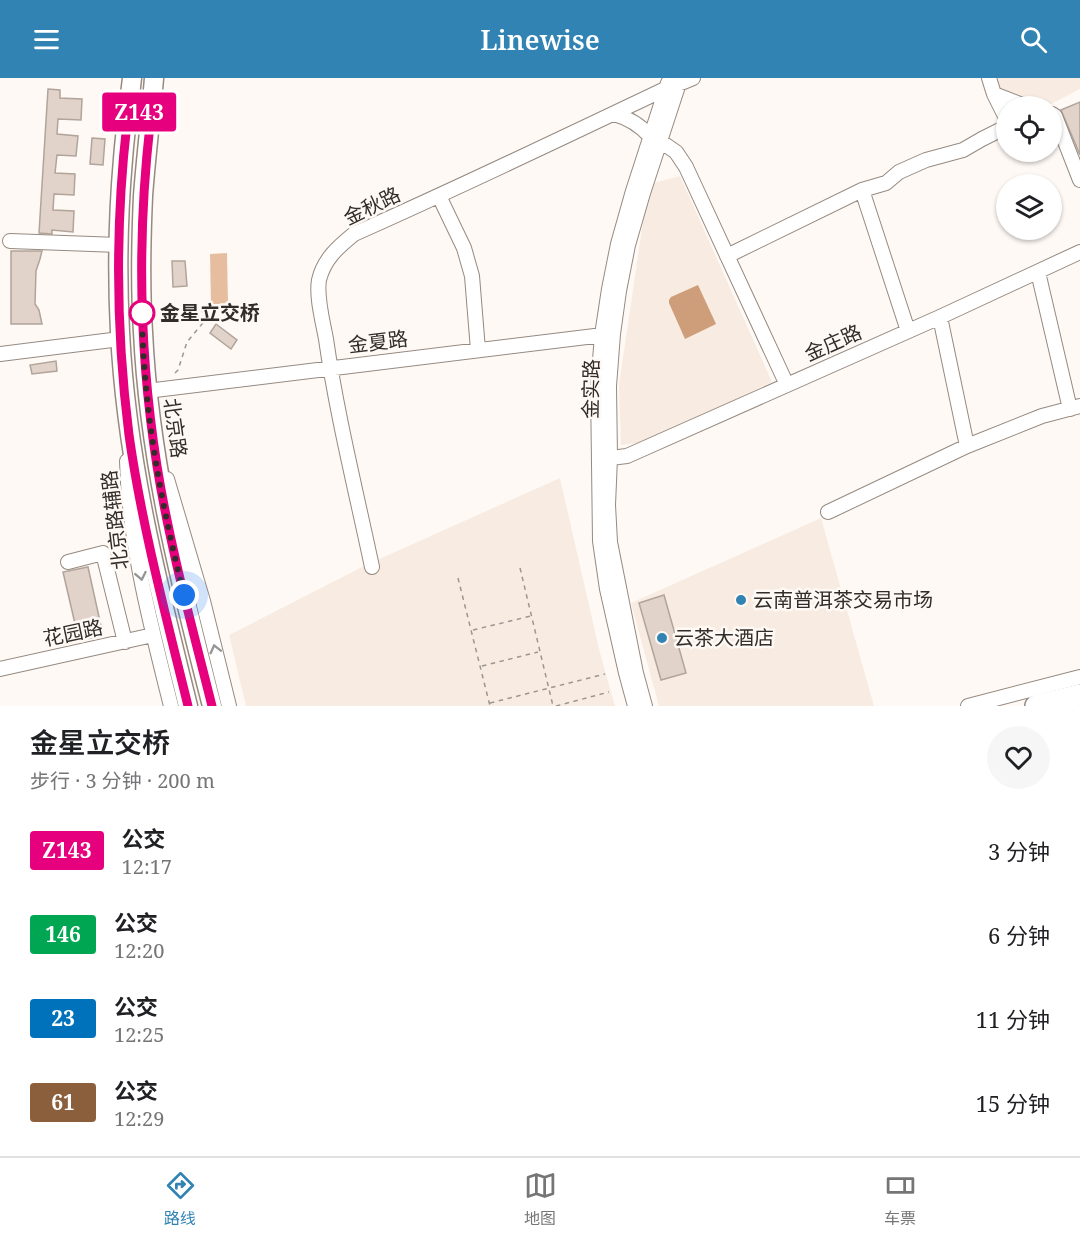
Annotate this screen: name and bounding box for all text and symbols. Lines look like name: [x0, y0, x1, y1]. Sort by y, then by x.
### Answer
text: Linewise: [480, 21, 600, 58]
icon: menu: [30, 23, 63, 56]
icon: search: [1017, 23, 1050, 56]
line badge: Z143: [97, 93, 181, 132]
map controls: [996, 96, 1062, 240]
button: locate: [996, 96, 1062, 162]
text: Z143: [114, 98, 164, 126]
button: layers: [996, 174, 1062, 240]
street label: 金秋路: [339, 180, 405, 231]
place label: 金星立交桥: [160, 299, 260, 326]
marker: 金星立交桥: [129, 300, 155, 326]
street label: 金庄路: [800, 318, 866, 367]
street label: 金夏路: [347, 324, 409, 359]
street label: 金实路: [576, 359, 605, 419]
street label: 北京路: [158, 396, 193, 460]
street label: 北京路辅路: [95, 469, 134, 571]
one-way arrow: [134, 571, 147, 581]
your location: [169, 580, 199, 610]
place label: 云南普洱茶交易市场: [753, 586, 933, 613]
marker: 云南普洱茶交易市场: [734, 593, 748, 607]
street label: 花园路: [41, 613, 105, 652]
place label: 云茶大酒店: [674, 624, 774, 651]
marker: 云茶大酒店: [655, 631, 669, 645]
one-way arrow: [210, 644, 222, 655]
text: 金星立交桥: [30, 723, 170, 761]
button: heart: [987, 726, 1050, 789]
text: 步行 · 3 分钟 · 200 m: [30, 767, 215, 794]
text: 公交: [122, 823, 166, 853]
text: Z143: [42, 836, 92, 864]
text: 3 分钟: [988, 836, 1050, 866]
text: 12:17: [122, 853, 172, 880]
text: 公交: [114, 907, 158, 937]
text: 146: [45, 920, 81, 948]
text: 6 分钟: [988, 920, 1050, 950]
text: 12:20: [114, 937, 164, 964]
text: 公交: [114, 991, 158, 1021]
text: 23: [51, 1004, 75, 1032]
text: 11 分钟: [976, 1004, 1050, 1034]
text: 12:25: [114, 1021, 164, 1048]
text: 公交: [114, 1075, 158, 1105]
text: 61: [51, 1088, 75, 1116]
text: 15 分钟: [976, 1088, 1050, 1118]
text: 12:29: [114, 1105, 164, 1132]
tab: 路线: [164, 1169, 197, 1229]
tab: 地图: [524, 1169, 557, 1229]
tab: 车票: [884, 1169, 917, 1229]

